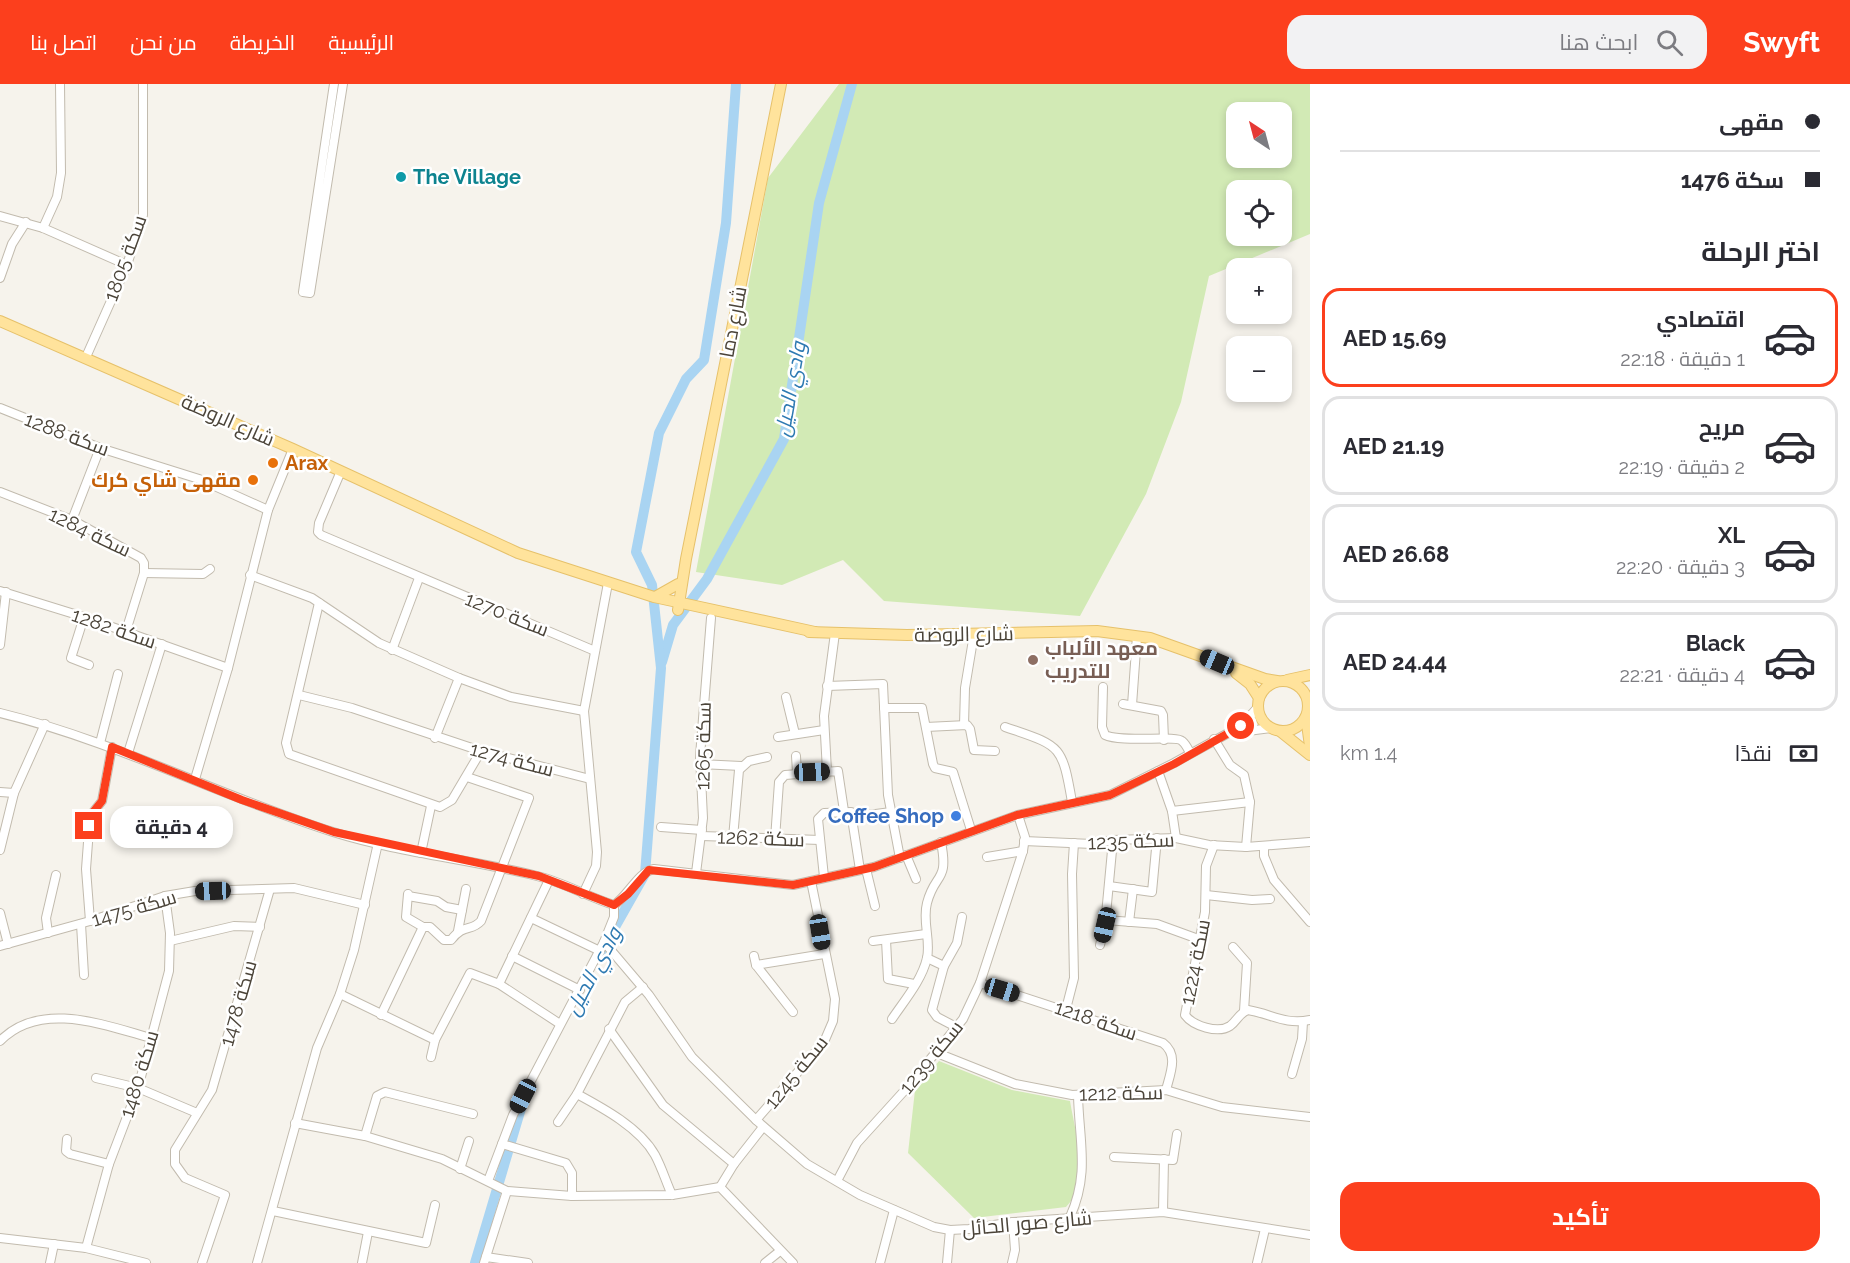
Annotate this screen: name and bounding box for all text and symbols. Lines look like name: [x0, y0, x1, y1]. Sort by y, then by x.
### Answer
search box: [1287, 15, 1707, 69]
icon: search: [1653, 26, 1686, 59]
text: Swyft: [1743, 26, 1820, 59]
text: ابحث هنا: [1559, 29, 1638, 55]
text: اتصل بنا: [30, 30, 97, 55]
text: من نحن: [130, 30, 197, 55]
text: الخريطة: [230, 30, 295, 55]
text: الرئيسية: [328, 30, 394, 55]
north arrow: [1226, 102, 1292, 168]
map controls: [1226, 102, 1292, 402]
text: مقهى: [1719, 109, 1784, 135]
place label: The Village: [413, 165, 521, 189]
text: سكة 1476: [1681, 167, 1784, 193]
marker: The Village: [394, 170, 408, 184]
button: locate: [1226, 180, 1292, 246]
street label: سكة 1805: [98, 212, 152, 304]
text: اختر الرحلة: [1701, 236, 1820, 267]
button: +: [1226, 258, 1292, 324]
street label: شارع دما: [714, 284, 754, 360]
text: اقتصادي: [1656, 306, 1745, 332]
icon: car: [1763, 311, 1817, 365]
text: AED 15.69: [1343, 325, 1446, 351]
button: −: [1226, 336, 1292, 402]
water label: وادي الحيل: [769, 338, 816, 439]
text: 1 دقيقة · 22:18: [1620, 347, 1745, 371]
street label: شارع الروضة: [177, 389, 278, 453]
street label: سكة 1288: [21, 407, 113, 461]
text: مريح: [1699, 414, 1745, 440]
icon: car: [1763, 419, 1817, 473]
text: AED 21.19: [1343, 433, 1444, 459]
place label: Arax: [285, 451, 329, 475]
text: 2 دقيقة · 22:19: [1619, 455, 1745, 479]
marker: Arax: [266, 456, 280, 470]
place label: مقهى شاي كرك: [91, 468, 241, 496]
marker: مقهى شاي كرك: [246, 473, 260, 487]
street label: سكة 1284: [45, 502, 135, 562]
text: XL: [1718, 522, 1745, 548]
icon: car: [1763, 527, 1817, 581]
text: AED 26.68: [1343, 541, 1449, 567]
text: 3 دقيقة · 22:20: [1616, 555, 1745, 579]
street label: سكة 1270: [462, 586, 552, 642]
street label: سكة 1282: [69, 602, 159, 654]
street label: شارع الروضة: [914, 621, 1014, 649]
text: Black: [1686, 630, 1745, 656]
icon: car: [1763, 635, 1817, 689]
place label: معهد الألباب للتدريب: [1045, 636, 1158, 683]
car: [1197, 647, 1237, 677]
text: AED 24.44: [1343, 649, 1447, 675]
marker: معهد الألباب للتدريب: [1026, 653, 1040, 667]
text: 4 دقيقة · 22:21: [1619, 663, 1745, 687]
street label: سكة 1265: [690, 702, 716, 790]
route start: [1227, 712, 1254, 739]
street label: سكة 1274: [467, 736, 557, 782]
icon: cash: [1787, 737, 1820, 770]
text: نقدًا: [1734, 740, 1772, 766]
text: 1.4 km: [1340, 741, 1397, 765]
car: [794, 762, 830, 782]
place label: Coffee Shop: [828, 804, 944, 828]
callout: 4 دقيقة: [110, 805, 233, 847]
marker: Coffee Shop: [949, 809, 963, 823]
route end: [75, 812, 102, 839]
text: 4 دقيقة: [135, 815, 208, 839]
street label: سكة 1262: [717, 824, 805, 852]
street label: سكة 1235: [1087, 827, 1175, 855]
car: [195, 881, 231, 901]
street label: سكة 1475: [89, 884, 179, 932]
car: [1092, 905, 1118, 945]
car: [808, 913, 832, 951]
street label: سكة 1224: [1175, 917, 1215, 1007]
water label: وادي الحيل: [559, 921, 632, 1022]
street label: سكة 1478: [214, 957, 262, 1049]
car: [982, 976, 1022, 1004]
street label: سكة 1218: [1052, 995, 1140, 1045]
street label: سكة 1239: [894, 1015, 968, 1099]
street label: سكة 1480: [114, 1027, 164, 1121]
street label: سكة 1245: [759, 1031, 833, 1113]
car: [507, 1076, 539, 1116]
street label: سكة 1212: [1079, 1080, 1163, 1106]
button: تأكيد: [1340, 1182, 1820, 1251]
street label: شارع صور الحائل: [961, 1205, 1093, 1243]

